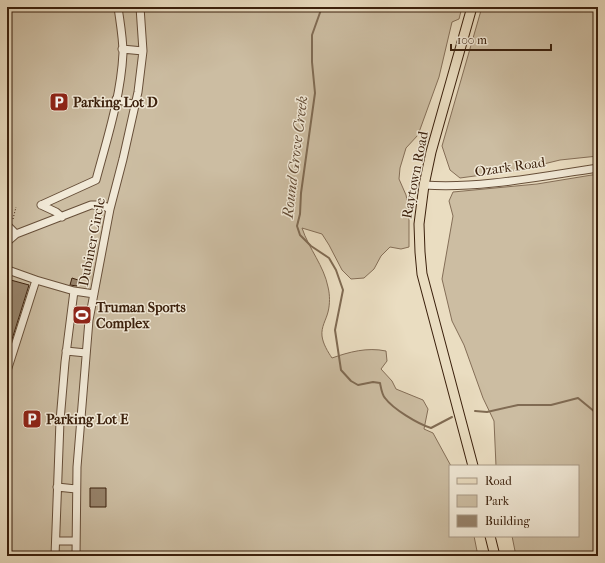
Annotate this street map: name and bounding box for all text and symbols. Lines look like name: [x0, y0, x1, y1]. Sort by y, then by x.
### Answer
scale bar: [451, 26, 551, 52]
text: 100 m: [457, 33, 487, 47]
parking icon: Parking Lot D: [48, 91, 70, 113]
place label: Parking Lot D: [73, 94, 158, 111]
water label: Round Grove Creek: [278, 95, 311, 220]
street label: Raytown Road: [398, 130, 432, 220]
street label: Ozark Road: [474, 154, 547, 180]
street label: Dubiner Circle: [75, 196, 109, 288]
place label: Truman Sports Complex: [95, 299, 186, 332]
sports icon: Truman Sports Complex: [71, 304, 93, 326]
parking icon: Parking Lot E: [21, 408, 43, 430]
place label: Parking Lot E: [46, 411, 129, 428]
legend: [449, 465, 579, 537]
text: Road: [485, 474, 512, 488]
text: Park: [485, 494, 510, 508]
text: Building: [485, 514, 530, 528]

